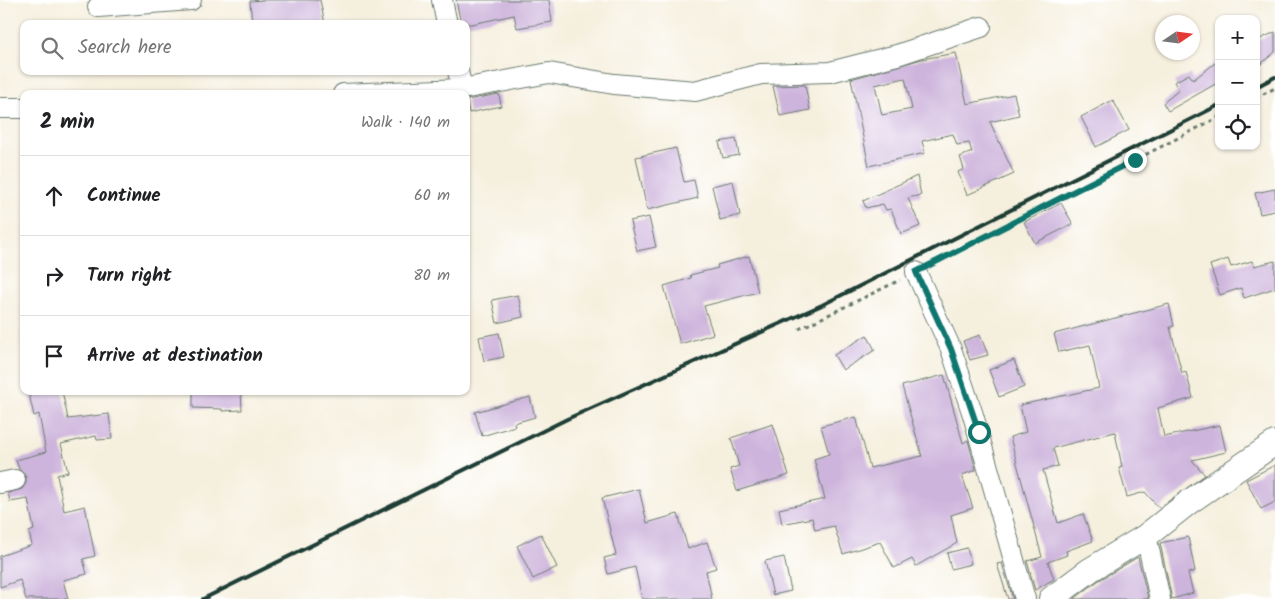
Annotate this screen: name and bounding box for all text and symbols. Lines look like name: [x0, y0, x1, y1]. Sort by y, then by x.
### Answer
north arrow: [1155, 15, 1200, 60]
map controls: [1215, 15, 1260, 150]
button: +: [1215, 15, 1260, 60]
search box: [20, 20, 470, 75]
text: Search here: [78, 33, 172, 63]
icon: search: [38, 34, 66, 62]
button: −: [1215, 60, 1260, 105]
button: locate: [1215, 105, 1260, 150]
text: 2 min: [40, 106, 95, 139]
text: Walk · 140 m: [361, 110, 450, 135]
route end: [1124, 149, 1147, 172]
text: Continue: [87, 181, 160, 211]
icon: ahead: [40, 182, 68, 210]
text: 60 m: [414, 183, 450, 208]
text: Turn right: [87, 261, 172, 291]
icon: right: [40, 262, 68, 290]
text: 80 m: [413, 263, 450, 288]
text: Arrive at destination: [87, 341, 263, 371]
icon: arrive: [40, 342, 68, 370]
route start: [968, 421, 991, 444]

